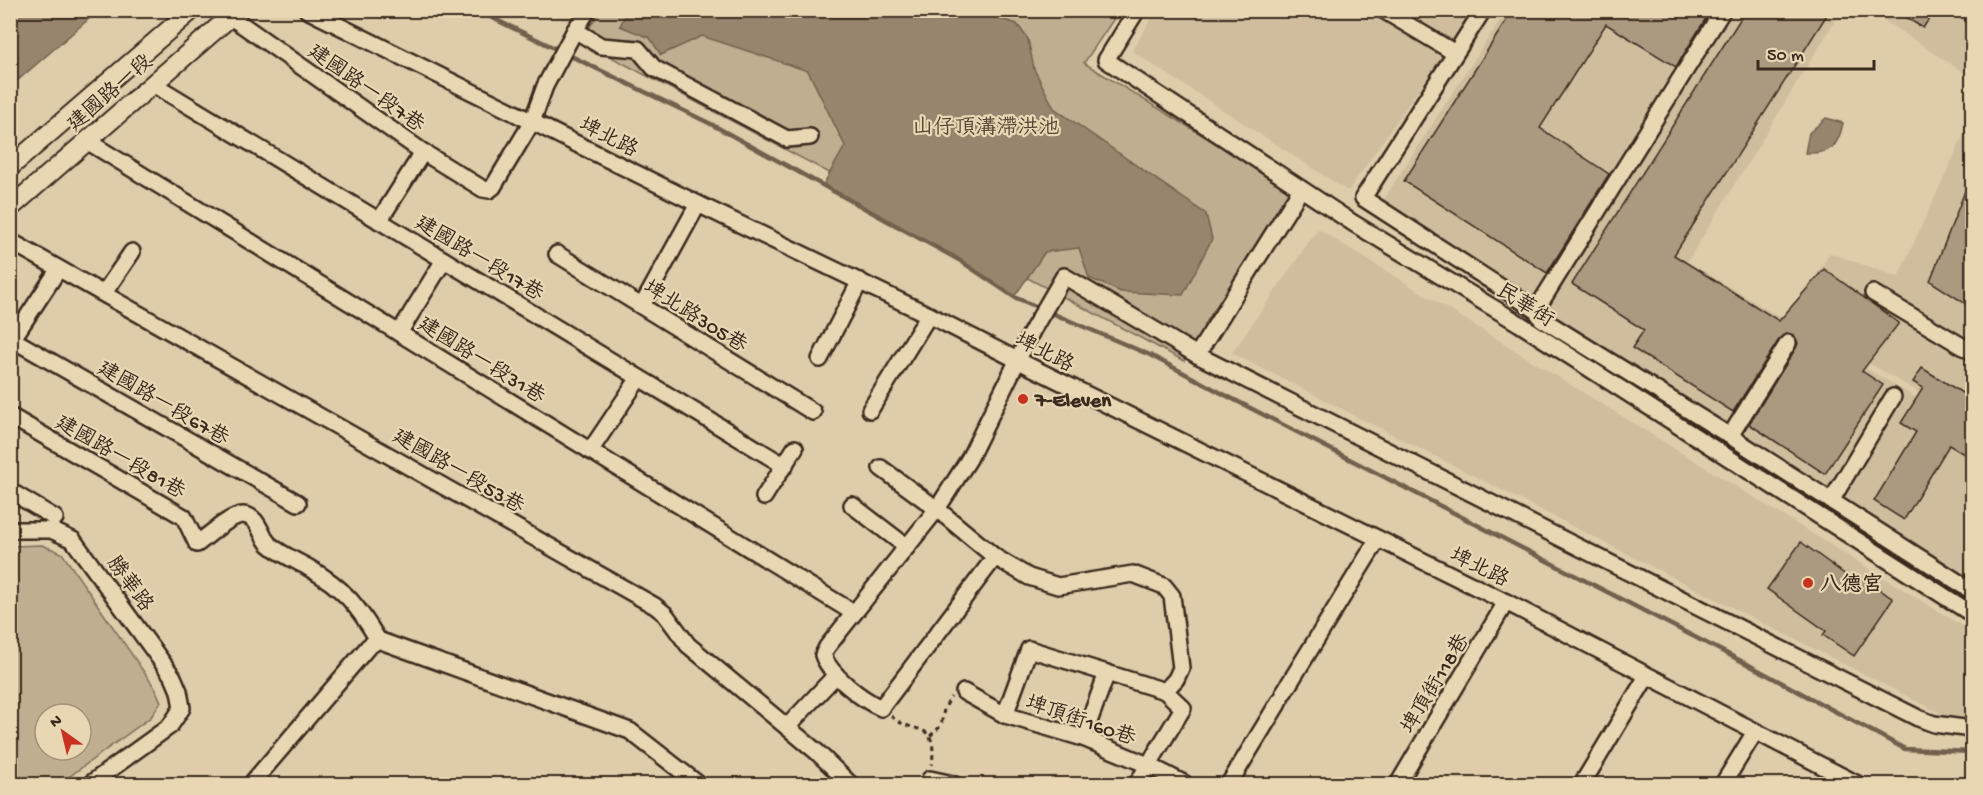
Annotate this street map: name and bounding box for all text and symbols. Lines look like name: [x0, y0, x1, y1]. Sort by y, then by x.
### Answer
scale bar: [1758, 33, 1874, 71]
street label: 建國路一段7巷: [302, 39, 429, 139]
text: 50 m: [1767, 46, 1804, 67]
street label: 建國路一段: [62, 49, 159, 139]
street label: 埤北路: [574, 112, 642, 165]
park label: 山仔頂溝滯洪池: [913, 115, 1060, 142]
street label: 建國路一段17巷: [409, 210, 548, 308]
street label: 埤北路305巷: [638, 274, 752, 360]
street label: 民華街: [1491, 278, 1559, 334]
street label: 建國路一段31巷: [412, 311, 549, 411]
street label: 埤北路: [1010, 327, 1078, 380]
street label: 建國路一段67巷: [92, 356, 233, 453]
place label: 7-Eleven: [1034, 390, 1112, 415]
marker: 7-Eleven: [1016, 392, 1030, 406]
street label: 建國路一段81巷: [50, 410, 190, 506]
street label: 建國路一段53巷: [387, 423, 529, 521]
street label: 埤北路: [1445, 542, 1513, 594]
street label: 勝華路: [100, 551, 158, 618]
place label: 八德宮: [1820, 572, 1883, 599]
marker: 八德宮: [1801, 576, 1815, 590]
street label: 埤頂街118巷: [1396, 629, 1477, 739]
street label: 埤頂街160巷: [1021, 690, 1139, 753]
north arrow: [33, 702, 93, 762]
text: N: [47, 711, 67, 733]

